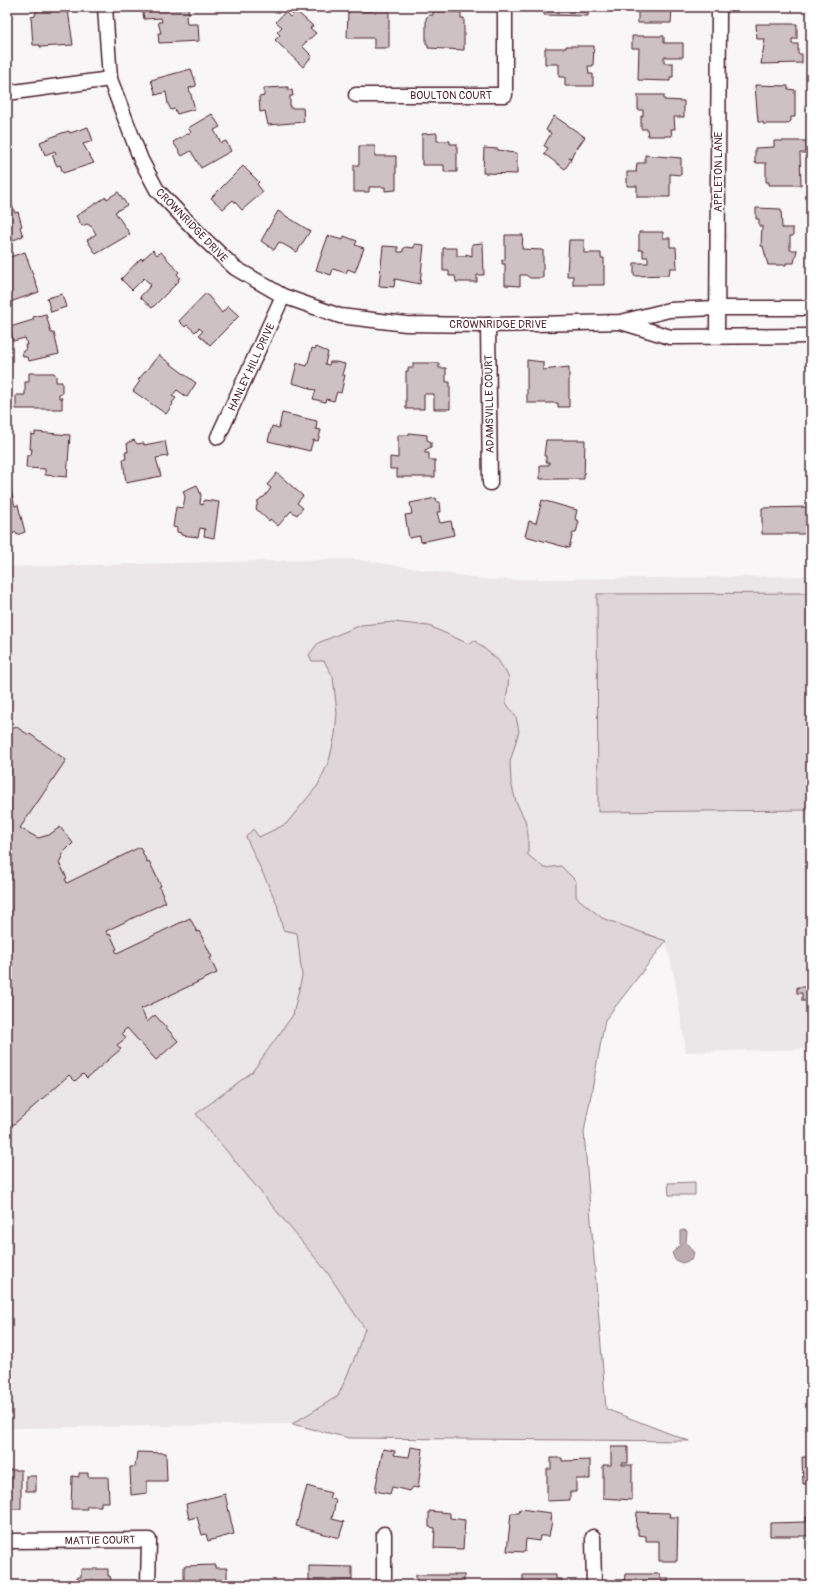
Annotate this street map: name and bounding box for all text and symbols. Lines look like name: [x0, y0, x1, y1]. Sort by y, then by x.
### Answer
street label: BOULTON COURT: [410, 89, 492, 102]
street label: APPLETON LANE: [712, 131, 725, 212]
street label: CROWNRIDGE DRIVE: [153, 186, 230, 265]
street label: CROWNRIDGE DRIVE: [449, 318, 547, 331]
street label: HANLEY HILL DRIVE: [225, 321, 278, 413]
street label: ADAMSVILLE COURT: [482, 354, 497, 454]
street label: MATTIE COURT: [65, 1533, 135, 1548]

